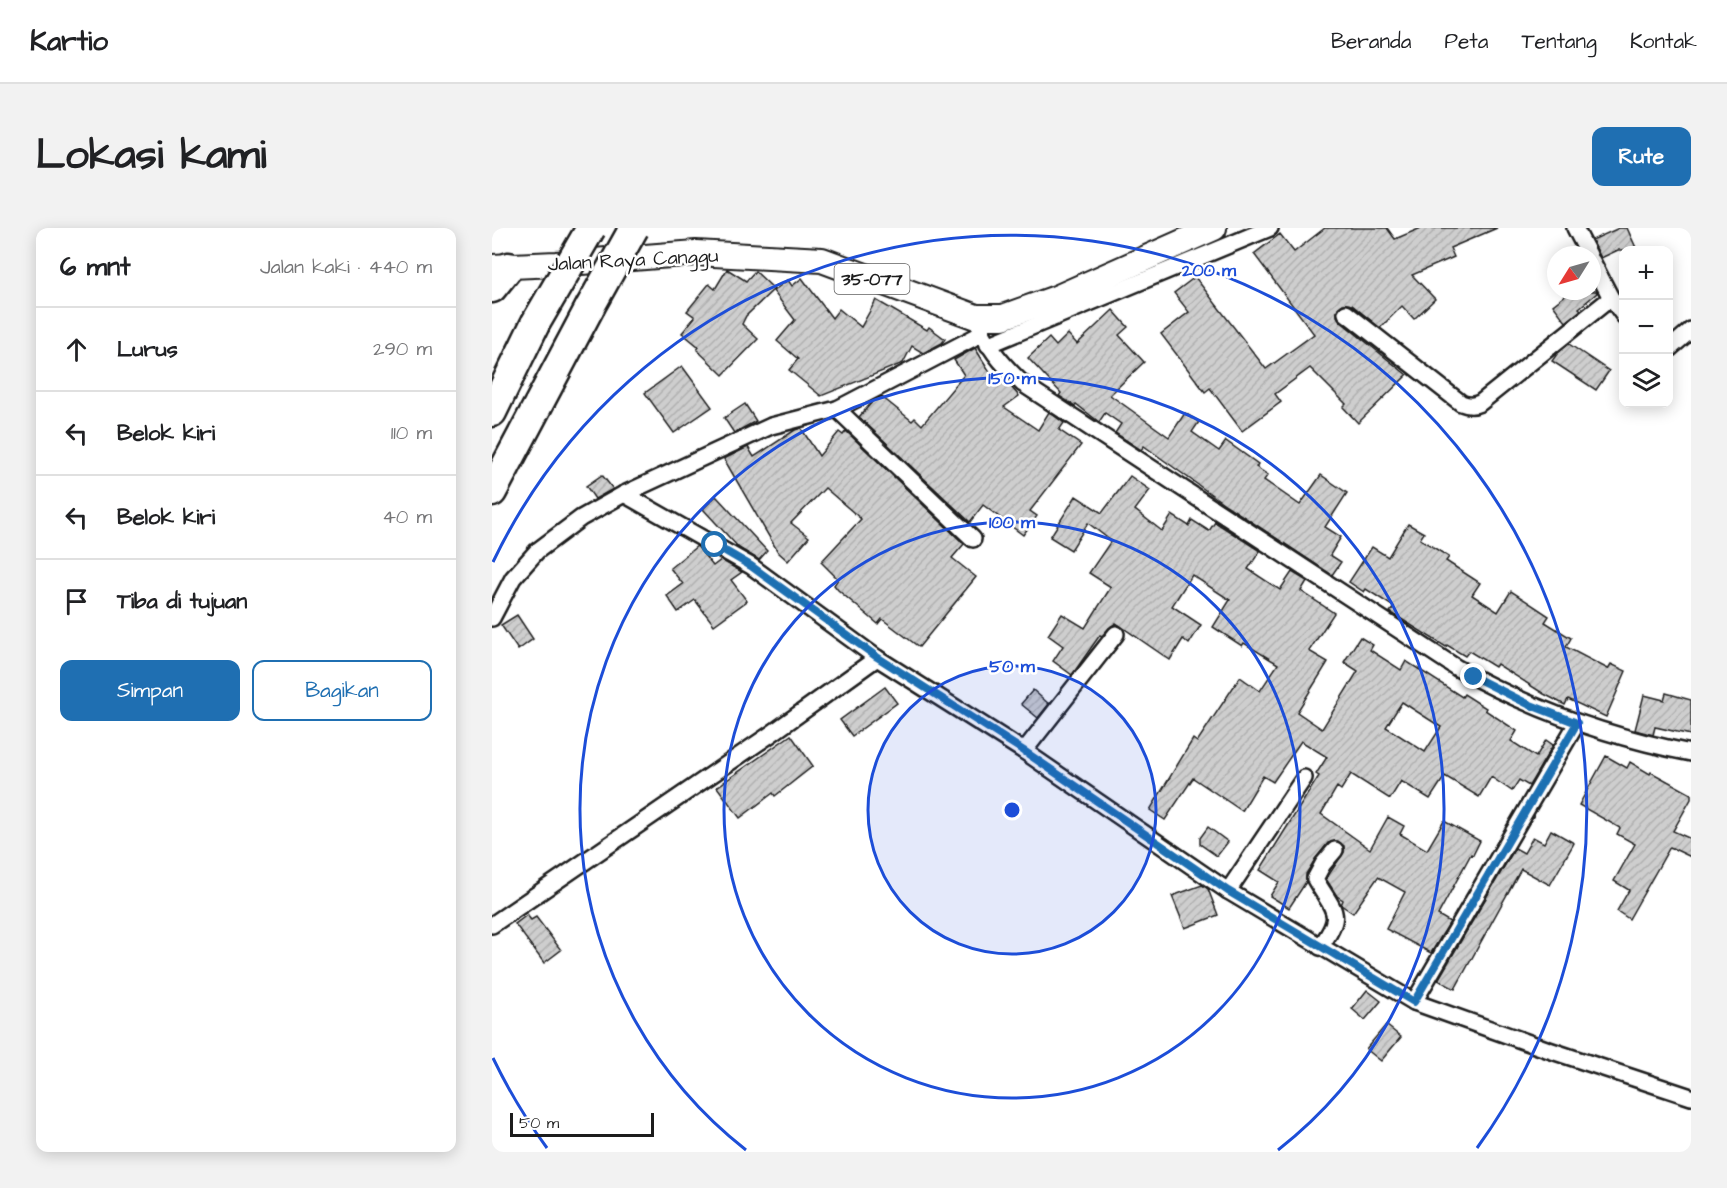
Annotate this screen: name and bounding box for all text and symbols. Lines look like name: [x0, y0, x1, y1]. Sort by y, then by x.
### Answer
text: Kartio: [30, 22, 108, 61]
text: Beranda: [1331, 27, 1412, 56]
text: Peta: [1445, 27, 1488, 56]
text: Tentang: [1521, 27, 1597, 56]
text: Kontak: [1630, 27, 1697, 56]
text: Lokasi kami: [36, 127, 266, 185]
button: Rute: [1592, 127, 1691, 186]
street label: Jalan Raya Canggu: [547, 242, 719, 279]
north arrow: [1547, 246, 1601, 300]
map controls: [1619, 246, 1673, 408]
button: +: [1619, 246, 1673, 300]
text: 6 mnt: [60, 249, 130, 285]
text: Jalan kaki · 440 m: [260, 253, 432, 281]
text: 200 m: [1181, 258, 1237, 283]
road number: 35-077: [834, 264, 910, 294]
button: −: [1619, 300, 1673, 354]
icon: ahead: [60, 333, 93, 366]
text: Lurus: [117, 334, 178, 365]
text: 290 m: [373, 335, 432, 363]
button: layers: [1619, 354, 1673, 408]
text: 150 m: [988, 366, 1037, 391]
icon: left: [60, 417, 93, 450]
text: Belok kiri: [117, 418, 215, 449]
text: 110 m: [391, 419, 432, 447]
icon: left: [60, 501, 93, 534]
text: Belok kiri: [117, 502, 215, 533]
text: 40 m: [382, 503, 432, 531]
text: 100 m: [989, 510, 1036, 535]
route start: [701, 531, 727, 557]
icon: arrive: [60, 585, 93, 618]
text: Tiba di tujuan: [117, 586, 247, 617]
text: 50 m: [989, 654, 1036, 679]
button: Simpan: [60, 660, 240, 721]
button: Bagikan: [252, 660, 432, 721]
route end: [1460, 663, 1486, 689]
centre of rings: [1002, 800, 1022, 820]
scale bar: [510, 1110, 654, 1138]
text: 50 m: [519, 1112, 559, 1134]

